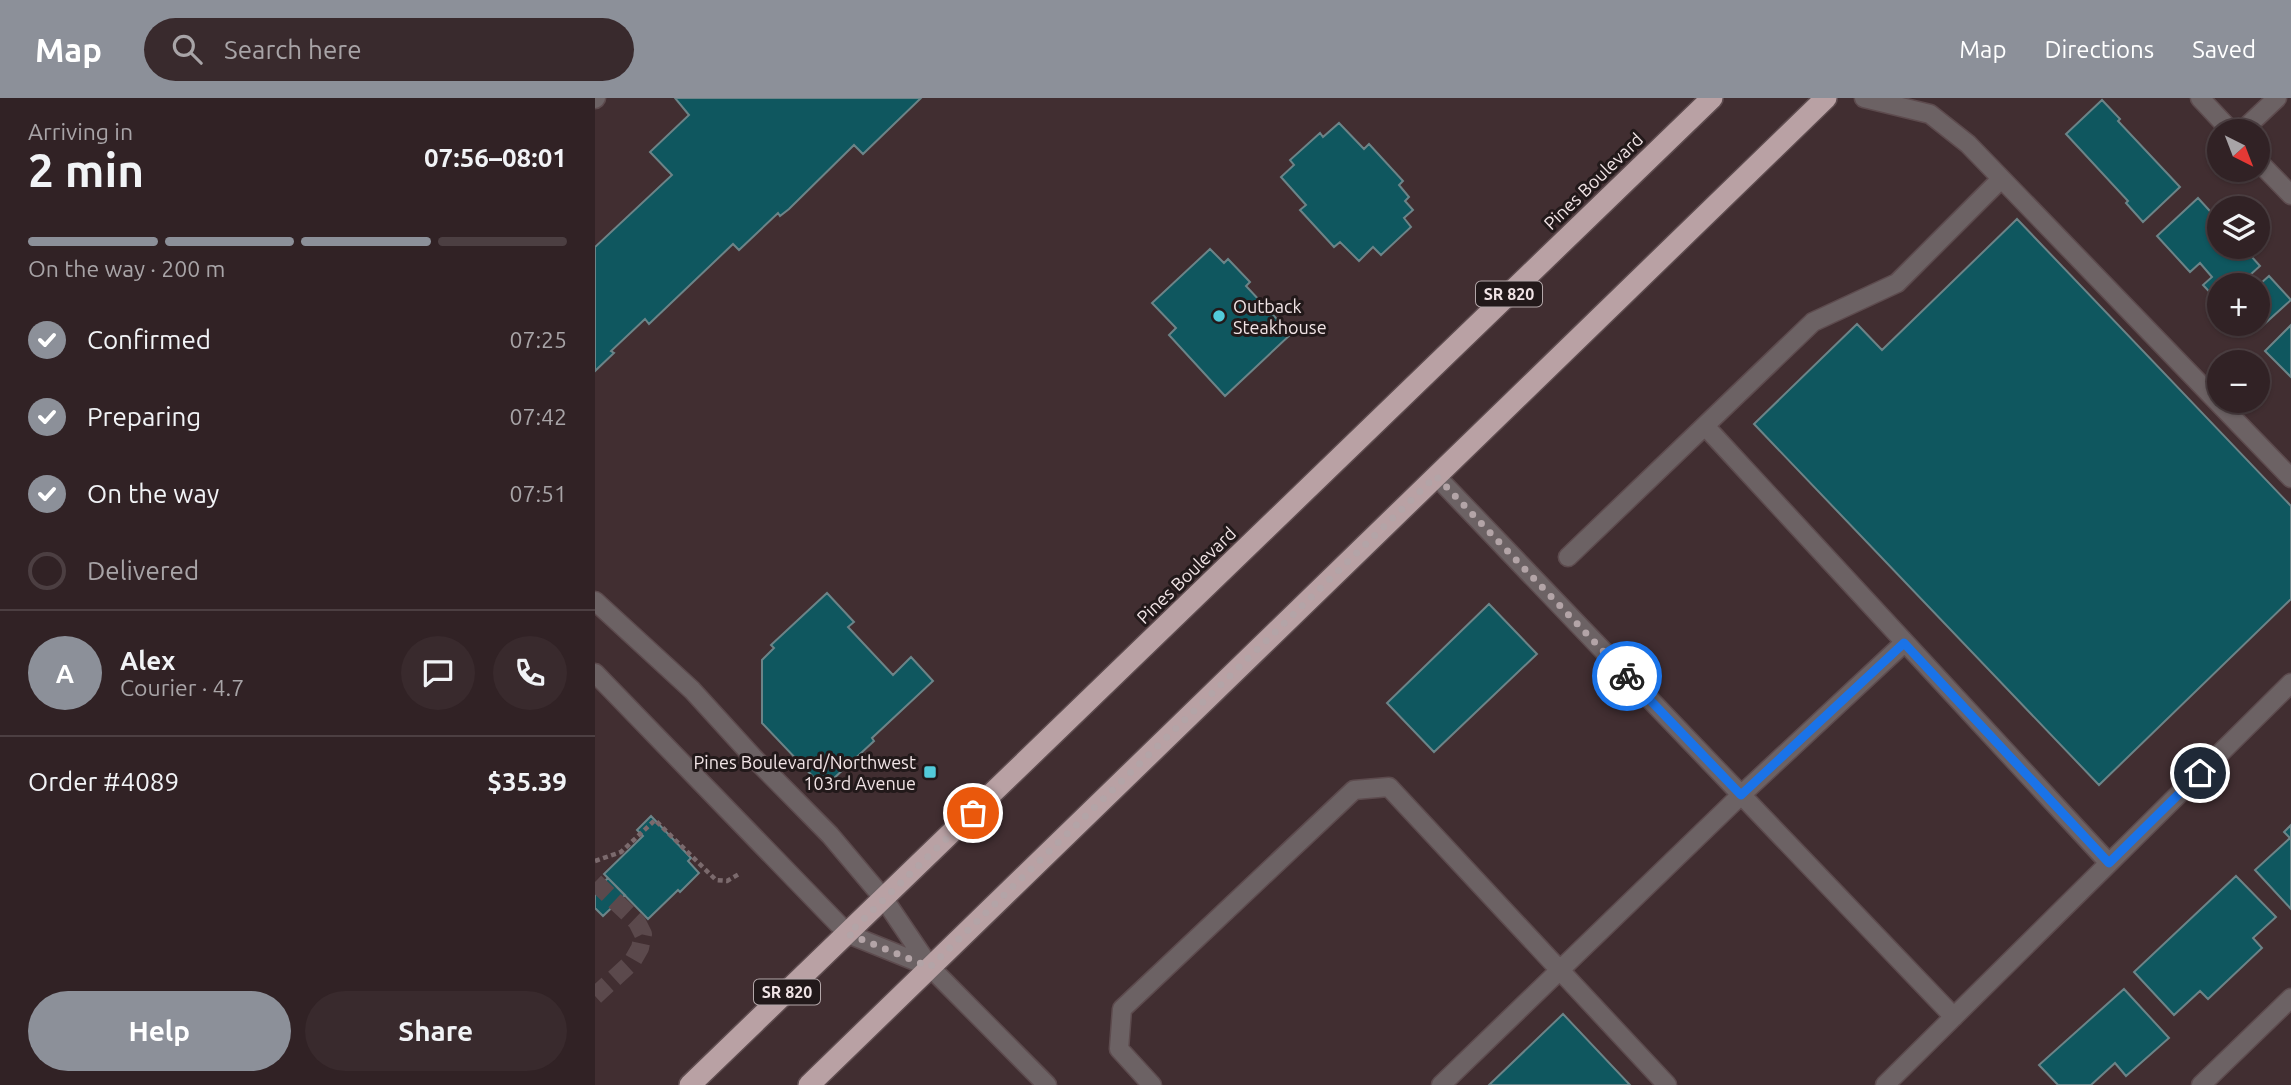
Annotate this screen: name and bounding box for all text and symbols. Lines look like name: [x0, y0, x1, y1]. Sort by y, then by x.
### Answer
search box: [144, 18, 634, 81]
icon: search: [168, 30, 206, 68]
text: Map: [35, 31, 102, 68]
text: Search here: [224, 35, 362, 64]
text: Map: [1959, 36, 2006, 63]
text: Directions: [2044, 36, 2154, 63]
text: Saved: [2192, 36, 2256, 63]
text: Arriving in: [28, 119, 133, 144]
north arrow: [2207, 119, 2270, 182]
map controls: [2207, 119, 2270, 413]
street label: Pines Boulevard: [1539, 129, 1647, 233]
text: 07:56–08:01: [424, 143, 567, 172]
text: 2 min: [28, 144, 144, 196]
button: layers: [2207, 196, 2270, 259]
text: On the way · 200 m: [28, 256, 225, 281]
button: +: [2207, 273, 2270, 336]
road number: SR 820: [1476, 282, 1542, 306]
place label: Outback Steakhouse: [1233, 296, 1327, 337]
marker: Outback Steakhouse: [1211, 308, 1227, 324]
icon: check: [28, 321, 66, 359]
text: Confirmed: [87, 325, 211, 354]
text: 07:25: [509, 327, 567, 352]
button: −: [2207, 350, 2270, 413]
icon: check: [28, 398, 66, 436]
text: Preparing: [87, 402, 201, 431]
text: 07:42: [509, 404, 567, 429]
icon: check: [28, 475, 66, 513]
text: On the way: [87, 479, 219, 508]
text: 07:51: [509, 481, 567, 506]
street label: Pines Boulevard: [1132, 523, 1240, 627]
text: Delivered: [87, 556, 199, 585]
button: chat: [401, 636, 475, 710]
button: phone: [493, 636, 567, 710]
courier: [1592, 641, 1662, 711]
text: Alex: [120, 646, 175, 675]
icon: bike: [1608, 657, 1646, 695]
text: A: [56, 659, 74, 688]
text: Courier · 4.7: [120, 675, 244, 700]
pin: [2170, 743, 2230, 803]
place label: Pines Boulevard/Northwest 103rd Avenue: [694, 752, 916, 793]
icon: home: [2181, 754, 2219, 792]
marker: Pines Boulevard/Northwest 103rd Avenue: [922, 764, 938, 780]
text: Order #4089: [28, 767, 179, 796]
text: $35.39: [487, 767, 567, 796]
pin: [943, 783, 1003, 843]
icon: bag: [954, 794, 992, 832]
road number: SR 820: [754, 979, 820, 1004]
button: Help: [28, 991, 291, 1071]
button: Share: [305, 991, 567, 1071]

